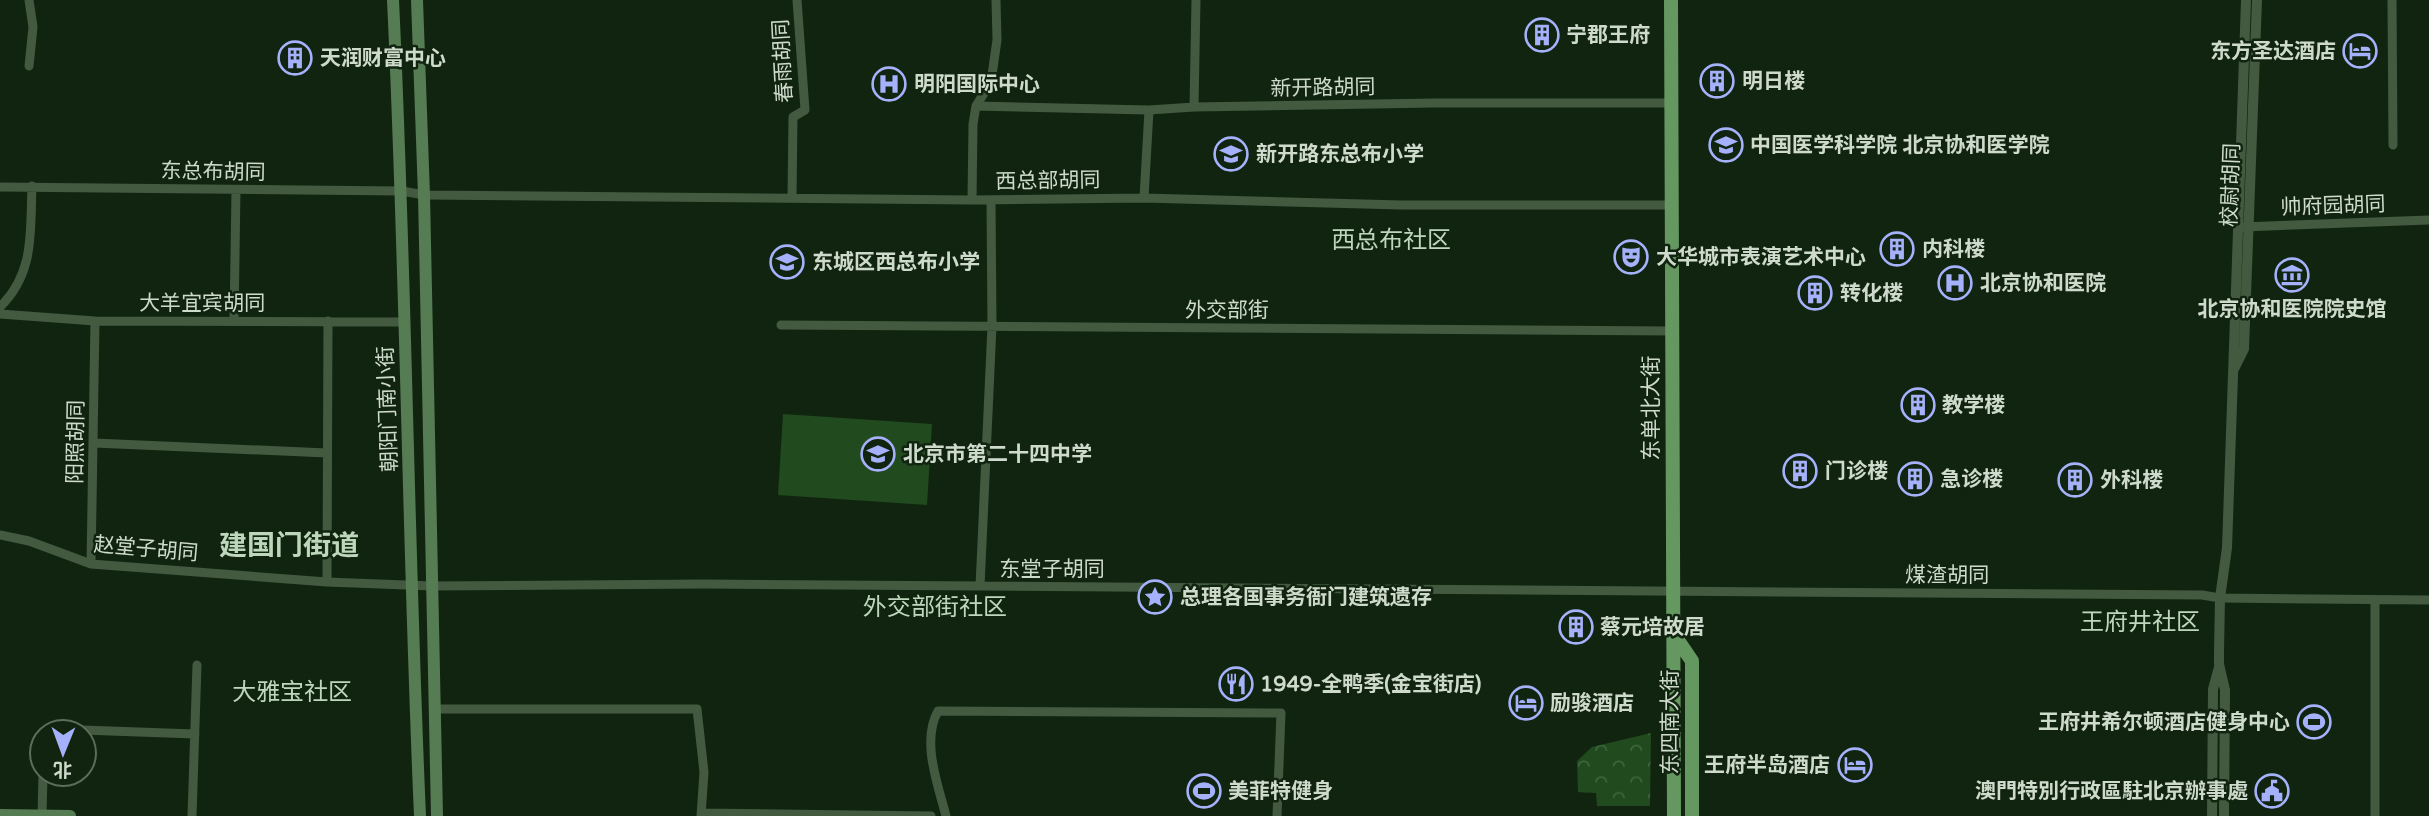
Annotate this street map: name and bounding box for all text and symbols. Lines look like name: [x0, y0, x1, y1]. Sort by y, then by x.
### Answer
building icon: 宁郡王府: [1523, 16, 1561, 54]
street label: 春雨胡同: [768, 18, 798, 104]
place label: 宁郡王府: [1566, 23, 1650, 48]
hotel icon: 东方圣达酒店: [2341, 32, 2379, 70]
building icon: 天润财富中心: [276, 39, 314, 77]
place label: 东方圣达酒店: [2210, 39, 2336, 64]
place label: 天润财富中心: [320, 46, 446, 71]
building icon: 明日楼: [1698, 62, 1736, 100]
hospital icon: 明阳国际中心: [870, 65, 908, 103]
place label: 明日楼: [1742, 69, 1805, 94]
place label: 明阳国际中心: [914, 72, 1040, 97]
street label: 新开路胡同: [1270, 75, 1376, 101]
school or university icon: 中国医学科学院 北京协和医学院: [1707, 126, 1745, 164]
place label: 中国医学科学院 北京协和医学院: [1750, 133, 2049, 158]
school or university icon: 新开路东总布小学: [1212, 135, 1250, 173]
place label: 新开路东总布小学: [1256, 142, 1424, 167]
street label: 校尉胡同: [2217, 143, 2245, 227]
street label: 东总布胡同: [160, 159, 266, 185]
street label: 西总部胡同: [995, 168, 1101, 194]
street label: 帅府园胡同: [2280, 192, 2386, 220]
district label: 西总布社区: [1331, 226, 1451, 255]
building icon: 内科楼: [1878, 230, 1916, 268]
place label: 内科楼: [1922, 237, 1985, 262]
theatre icon: 大华城市表演艺术中心: [1612, 238, 1650, 276]
school or university icon: 东城区西总布小学: [768, 243, 806, 281]
place label: 大华城市表演艺术中心: [1656, 245, 1866, 270]
place label: 东城区西总布小学: [812, 250, 980, 275]
museum icon: 北京协和医院院史馆: [2273, 256, 2311, 294]
hospital icon: 北京协和医院: [1936, 264, 1974, 302]
place label: 北京协和医院: [1980, 271, 2106, 296]
building icon: 转化楼: [1796, 274, 1834, 312]
place label: 转化楼: [1840, 281, 1903, 306]
street label: 大羊宜宾胡同: [139, 291, 265, 316]
place label: 北京协和医院院史馆: [2198, 297, 2387, 322]
street label: 外交部街: [1185, 298, 1269, 323]
street label: 朝阳门南小街: [373, 346, 403, 472]
street label: 东单北大街: [1639, 356, 1664, 461]
building icon: 教学楼: [1899, 386, 1937, 424]
place label: 教学楼: [1942, 393, 2005, 418]
street label: 阳照胡同: [63, 400, 89, 484]
school or university icon: 北京市第二十四中学: [859, 435, 897, 473]
place label: 北京市第二十四中学: [903, 442, 1092, 467]
building icon: 门诊楼: [1781, 452, 1819, 490]
place label: 门诊楼: [1825, 459, 1888, 484]
building icon: 急诊楼: [1896, 460, 1934, 498]
building icon: 外科楼: [2056, 461, 2094, 499]
place label: 急诊楼: [1940, 467, 2003, 492]
place label: 外科楼: [2100, 468, 2163, 493]
district label: 建国门街道: [219, 529, 359, 563]
street label: 赵堂子胡同: [93, 532, 199, 566]
street label: 东堂子胡同: [1000, 557, 1105, 582]
street label: 煤渣胡同: [1905, 563, 1989, 588]
place icon: 总理各国事务衙门建筑遗存: [1136, 578, 1174, 616]
place label: 总理各国事务衙门建筑遗存: [1180, 585, 1432, 610]
district label: 外交部街社区: [863, 593, 1007, 622]
building icon: 蔡元培故居: [1557, 608, 1595, 646]
district label: 王府井社区: [2080, 608, 2200, 637]
place label: 蔡元培故居: [1600, 615, 1705, 640]
restaurant icon: 1949-全鸭季(金宝街店): [1217, 665, 1255, 703]
street label: 东四南大街: [1658, 670, 1683, 775]
place label: 1949-全鸭季(金宝街店): [1260, 672, 1481, 697]
district label: 大雅宝社区: [232, 678, 352, 707]
hotel icon: 励骏酒店: [1507, 684, 1545, 722]
place label: 励骏酒店: [1550, 691, 1634, 716]
sports icon: 王府井希尔顿酒店健身中心: [2295, 703, 2333, 741]
place label: 王府井希尔顿酒店健身中心: [2038, 710, 2290, 735]
north arrow: [28, 718, 98, 788]
hotel icon: 王府半岛酒店: [1836, 746, 1874, 784]
place label: 王府半岛酒店: [1704, 753, 1830, 778]
text: 北: [53, 758, 72, 780]
sports icon: 美菲特健身: [1185, 772, 1223, 810]
public building icon: 澳門特別行政區駐北京辦事處: [2253, 772, 2291, 810]
place label: 美菲特健身: [1228, 779, 1333, 804]
place label: 澳門特別行政區駐北京辦事處: [1975, 779, 2248, 804]

